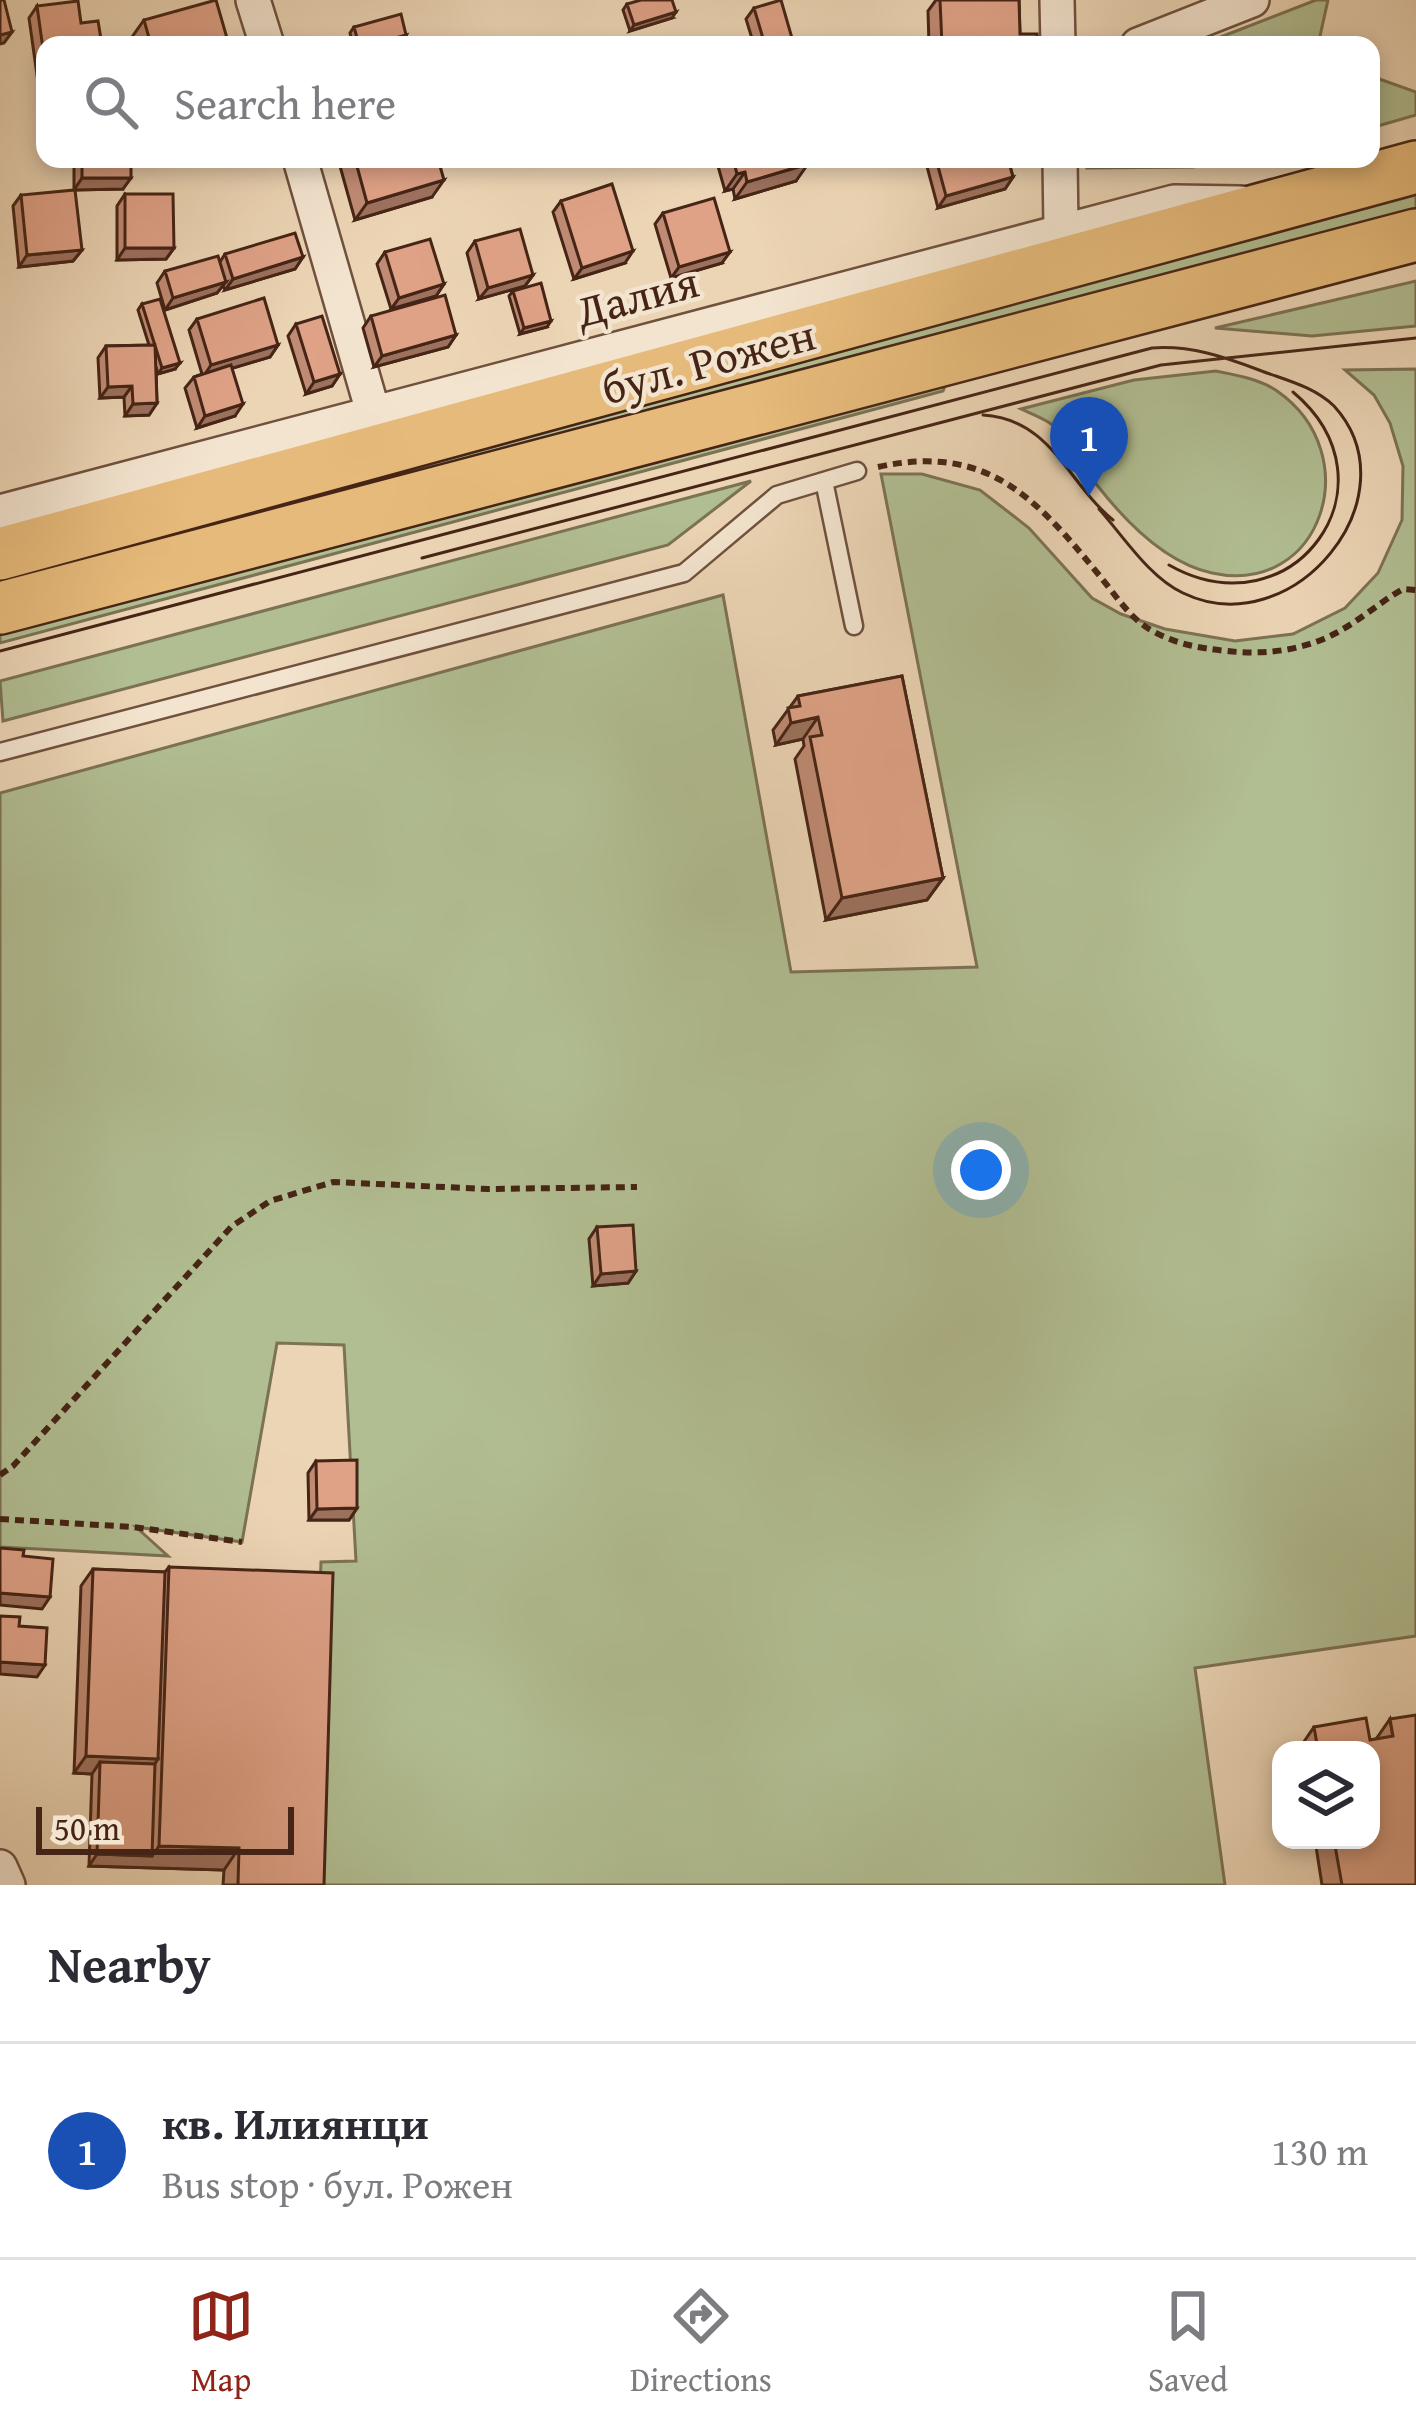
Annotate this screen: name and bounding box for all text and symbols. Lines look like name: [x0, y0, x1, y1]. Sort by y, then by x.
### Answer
search box: [36, 36, 1380, 168]
icon: search: [78, 69, 144, 135]
text: Search here: [174, 70, 396, 135]
street label: Далия: [567, 248, 705, 343]
street label: бул. Рожен: [594, 301, 822, 420]
pin: 1: [1050, 397, 1128, 496]
your location: [951, 1140, 1011, 1200]
map controls: [1272, 1741, 1380, 1849]
button: layers: [1272, 1741, 1380, 1849]
scale bar: [36, 1801, 294, 1854]
text: 50 m: [54, 1804, 120, 1852]
text: Nearby: [48, 1926, 211, 2001]
text: кв. Илиянци: [162, 2090, 429, 2155]
text: 1: [77, 2122, 97, 2179]
text: 130 m: [1271, 2122, 1368, 2179]
text: Bus stop · бул. Рожен: [162, 2155, 513, 2212]
tab: Map: [188, 2283, 254, 2403]
tab: Directions: [630, 2283, 772, 2403]
tab: Saved: [1148, 2283, 1228, 2403]

